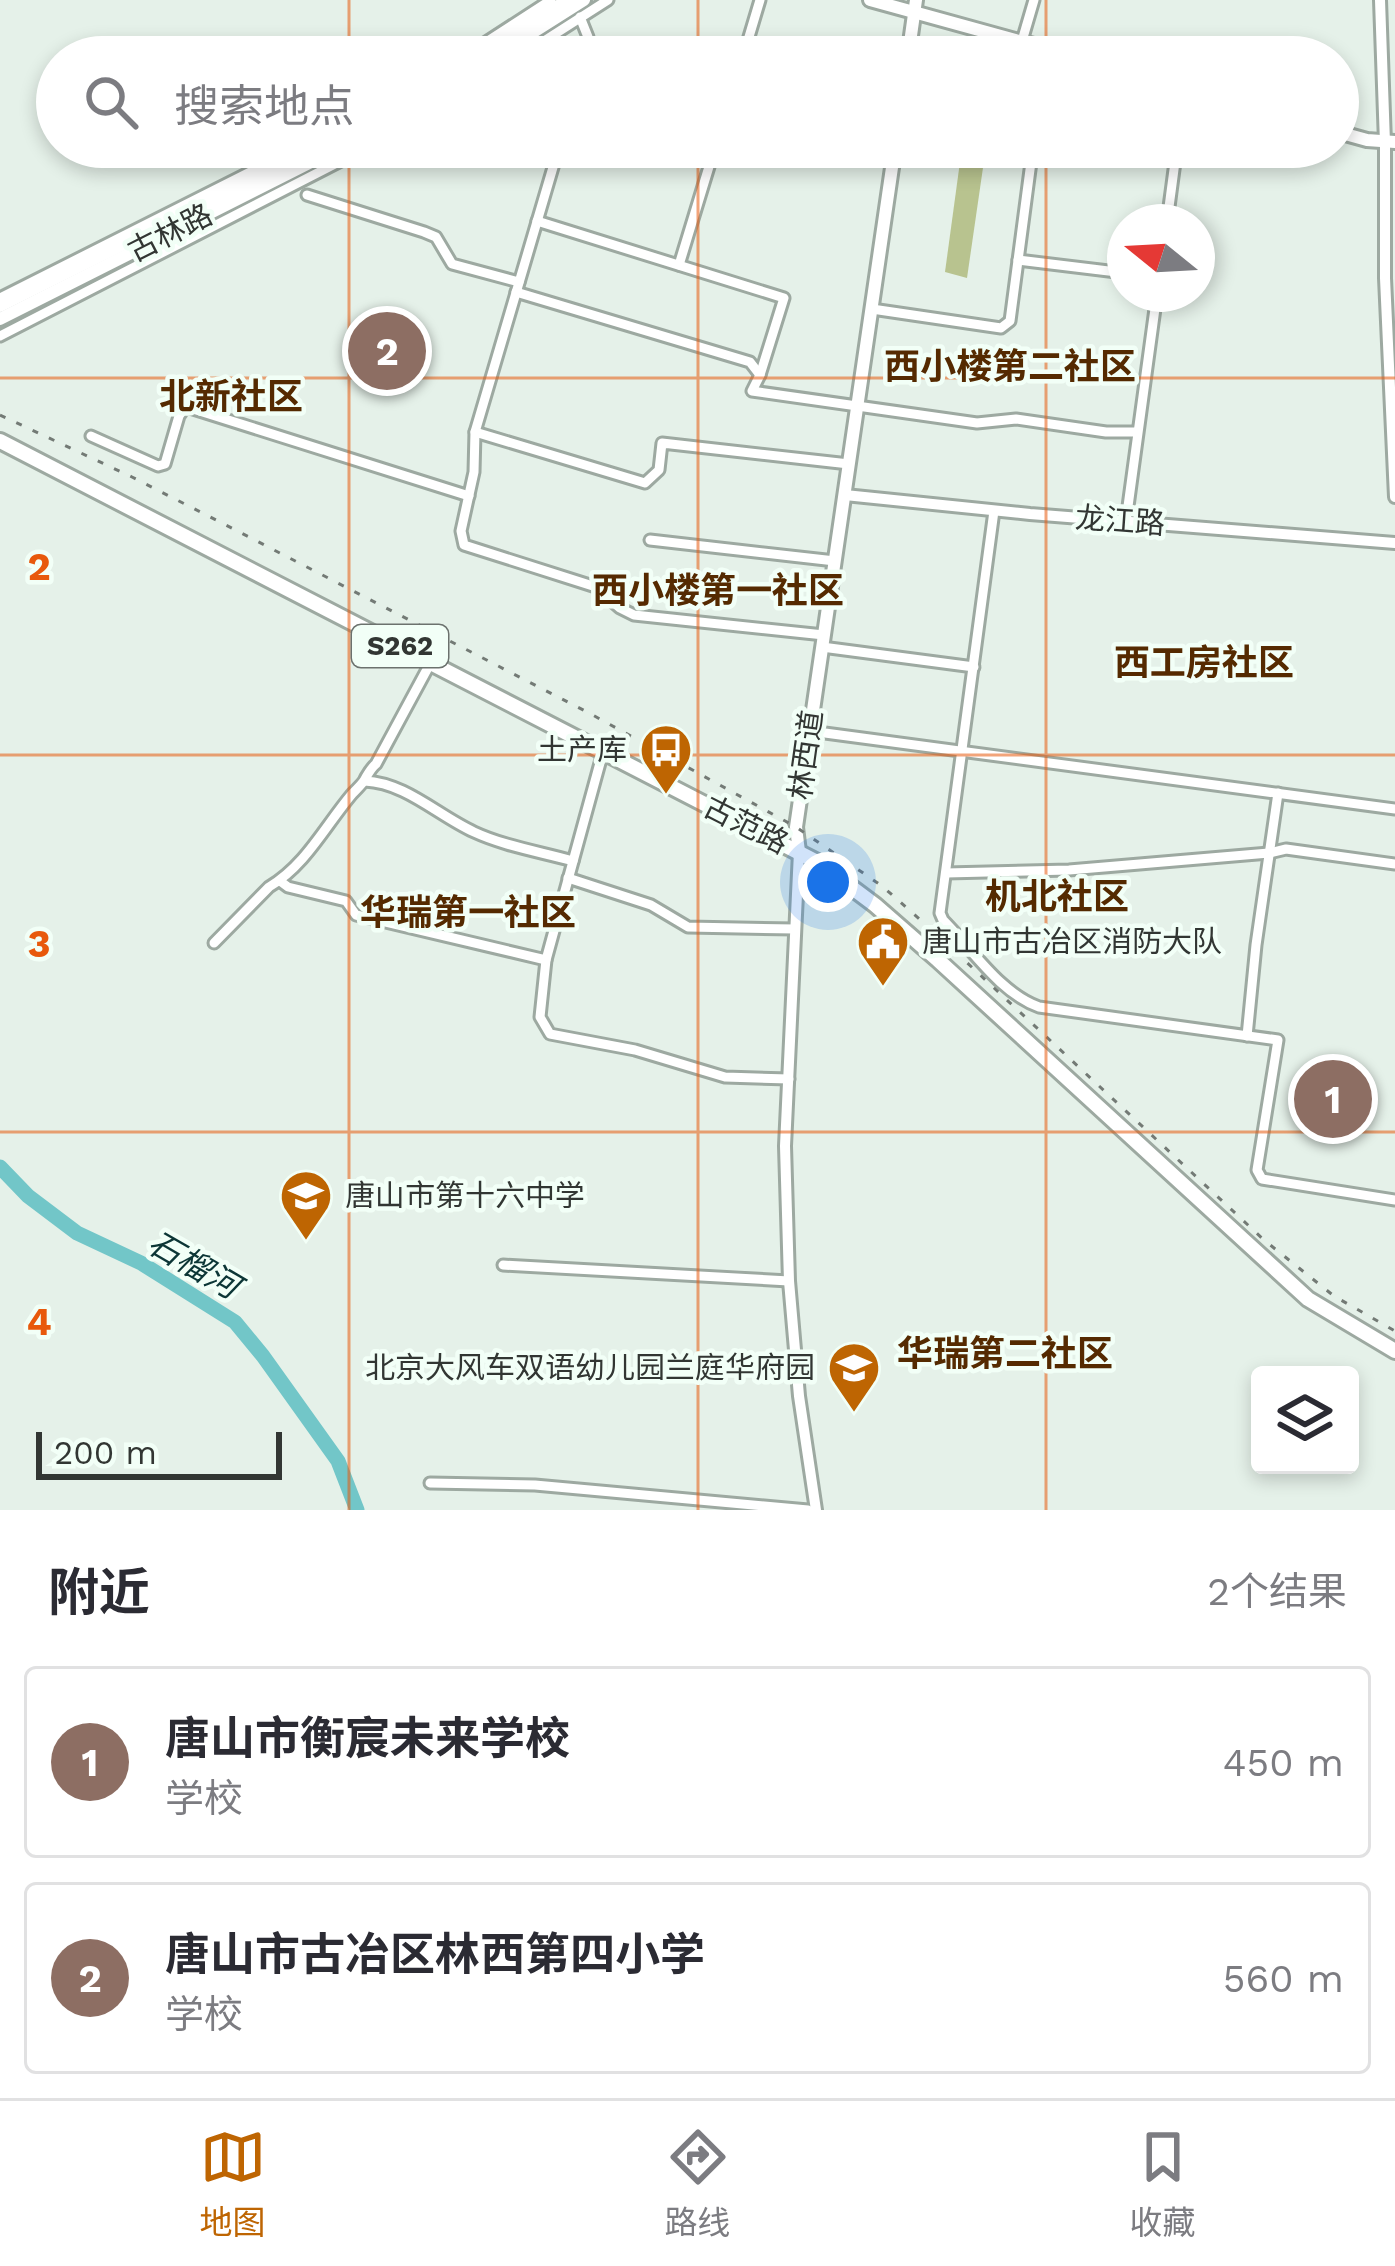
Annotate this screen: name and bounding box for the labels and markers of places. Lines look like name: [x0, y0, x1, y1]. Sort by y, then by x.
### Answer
pin: 2: [348, 306, 426, 396]
bus stop icon: 土产库: [638, 722, 694, 796]
place label: 土产库: [537, 732, 627, 767]
public building icon: 唐山市古冶区消防大队: [855, 914, 911, 988]
place label: 唐山市古冶区消防大队: [922, 924, 1222, 959]
pin: 1: [1294, 1054, 1372, 1144]
school or university icon: 唐山市第十六中学: [278, 1168, 334, 1242]
place label: 唐山市第十六中学: [345, 1178, 585, 1213]
school or university icon: 北京大风车双语幼儿园兰庭华府园: [826, 1340, 882, 1414]
place label: 北京大风车双语幼儿园兰庭华府园: [365, 1350, 815, 1385]

